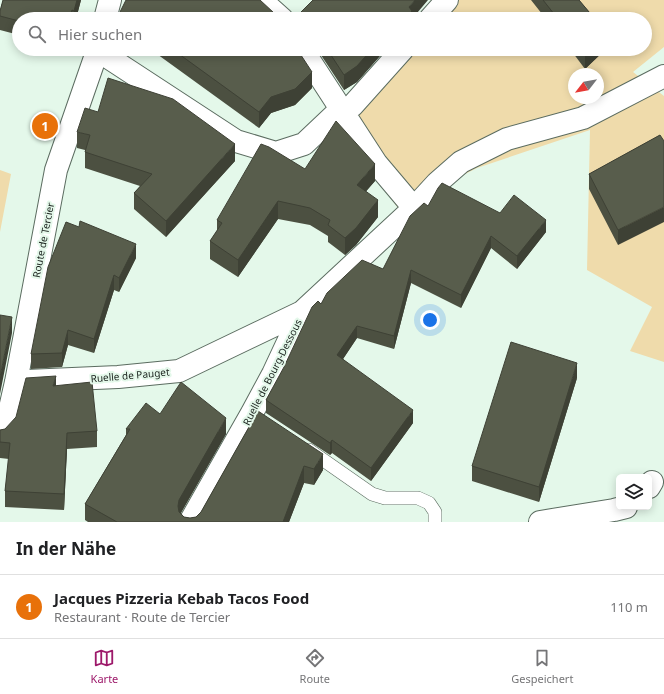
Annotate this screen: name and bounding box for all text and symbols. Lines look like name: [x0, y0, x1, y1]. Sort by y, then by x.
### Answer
search box: [12, 12, 652, 56]
icon: search: [26, 23, 48, 45]
text: Hier suchen: [58, 24, 142, 44]
north arrow: [568, 68, 604, 104]
pin: 1: [32, 111, 58, 141]
street label: Route de Tercier: [29, 201, 57, 279]
your location: [420, 310, 440, 330]
street label: Ruelle de Bourg-Dessous: [239, 316, 305, 428]
street label: Ruelle de Pauget: [90, 365, 170, 385]
map controls: [616, 474, 652, 510]
button: layers: [616, 474, 652, 510]
text: In der Nähe: [16, 537, 116, 560]
text: Jacques Pizzeria Kebab Tacos Food: [54, 588, 309, 608]
text: 1: [25, 598, 33, 616]
text: 110 m: [610, 598, 648, 616]
text: Restaurant · Route de Tercier: [54, 608, 230, 626]
tab: Karte: [91, 647, 118, 686]
tab: Route: [300, 647, 330, 686]
tab: Gespeichert: [511, 647, 573, 686]

